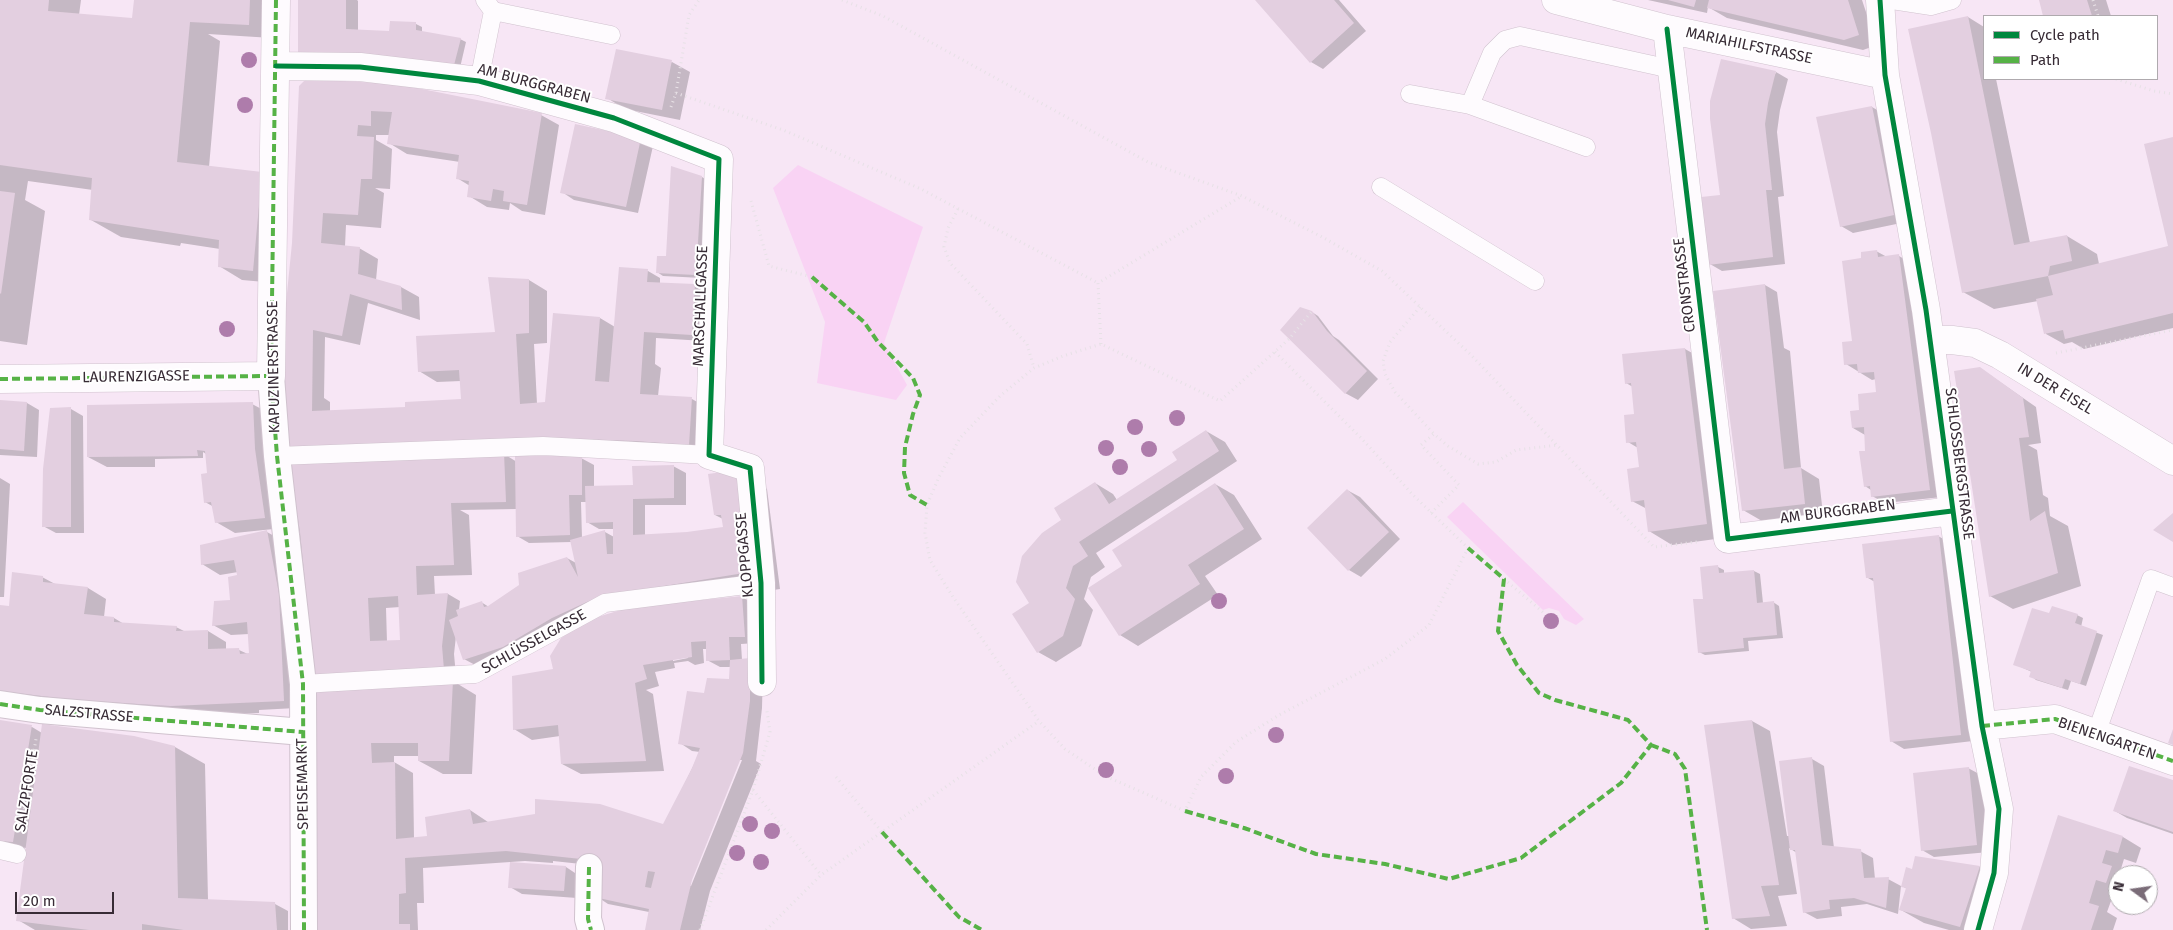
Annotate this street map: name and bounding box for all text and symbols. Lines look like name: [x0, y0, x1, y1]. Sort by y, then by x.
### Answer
legend: [1983, 15, 2158, 80]
street label: MARIAHILFSTRASSE: [1684, 24, 1814, 68]
text: Cycle path: [2030, 26, 2100, 44]
text: Path: [2030, 51, 2060, 69]
street label: AM BURGGRABEN: [476, 60, 592, 108]
street label: CRONSTRASSE: [1670, 237, 1700, 333]
street label: MARSCHALLGASSE: [690, 245, 712, 367]
street label: KAPUZINERSTRASSE: [264, 300, 284, 434]
street label: IN DER EISEL: [2014, 359, 2096, 419]
street label: LAURENZIGASSE: [82, 367, 190, 387]
street label: SCHLOSSBERGSTRASSE: [1941, 387, 1977, 541]
street label: AM BURGGRABEN: [1779, 496, 1897, 528]
street label: KLOPPGASSE: [732, 512, 758, 598]
street label: SCHLÜSSELGASSE: [478, 606, 590, 678]
street label: SALZSTRASSE: [44, 701, 134, 727]
street label: BIENENGARTEN: [2055, 714, 2159, 764]
street label: SPEISEMARKT: [293, 738, 313, 830]
street label: SALZPFORTE: [12, 749, 42, 833]
north arrow: [2108, 865, 2158, 915]
text: N: [2110, 880, 2128, 893]
scale bar: [18, 882, 116, 914]
text: 20 m: [23, 892, 56, 910]

